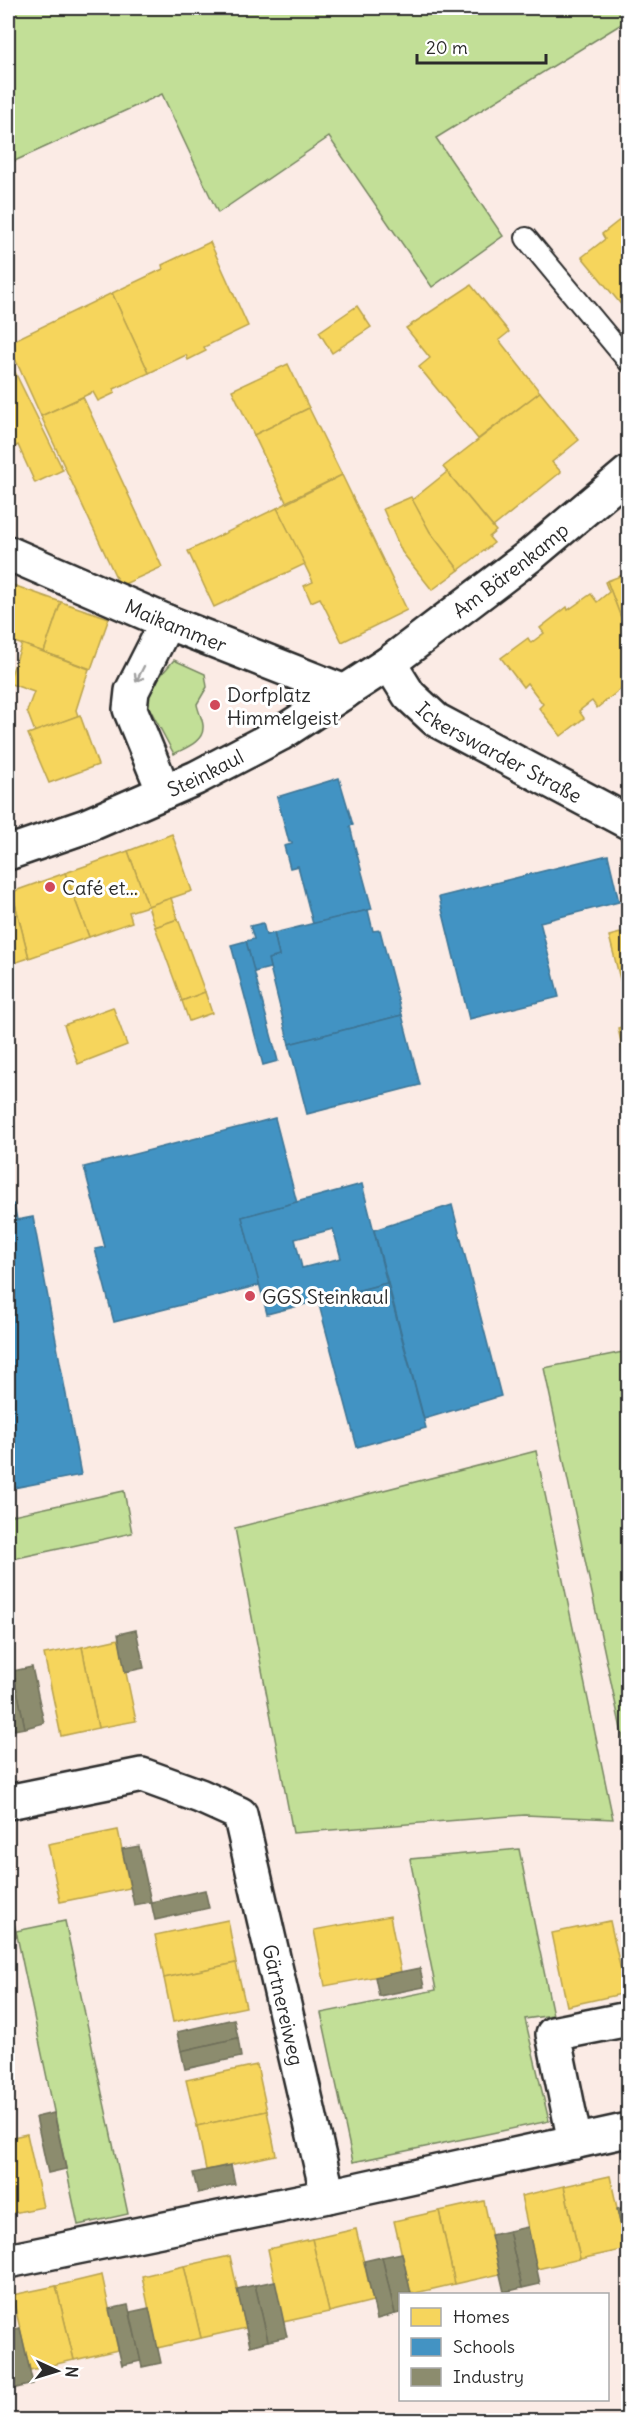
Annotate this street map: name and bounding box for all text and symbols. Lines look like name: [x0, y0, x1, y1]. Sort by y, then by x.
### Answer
scale bar: [417, 27, 546, 65]
text: 20 m: [426, 36, 468, 59]
street label: Am Bärenkamp: [447, 517, 573, 623]
street label: Maikammer: [122, 593, 231, 657]
one-way arrow: [134, 665, 146, 683]
place label: Dorfplatz Himmelgeist: [227, 682, 339, 730]
street label: Ickerswarder Straße: [412, 696, 587, 808]
marker: Dorfplatz Himmelgeist: [208, 698, 222, 712]
street label: Steinkaul: [163, 743, 247, 802]
place label: Café et...: [62, 875, 138, 900]
marker: Café et...: [43, 880, 57, 894]
place label: GGS Steinkaul: [262, 1284, 388, 1309]
marker: GGS Steinkaul: [243, 1289, 257, 1303]
street label: Gärtnereiweg: [258, 1942, 310, 2068]
legend: [399, 2293, 609, 2401]
text: Homes: [453, 2305, 510, 2328]
text: Schools: [453, 2335, 515, 2358]
north arrow: [27, 2341, 87, 2401]
text: Industry: [453, 2365, 524, 2388]
text: N: [62, 2366, 82, 2378]

